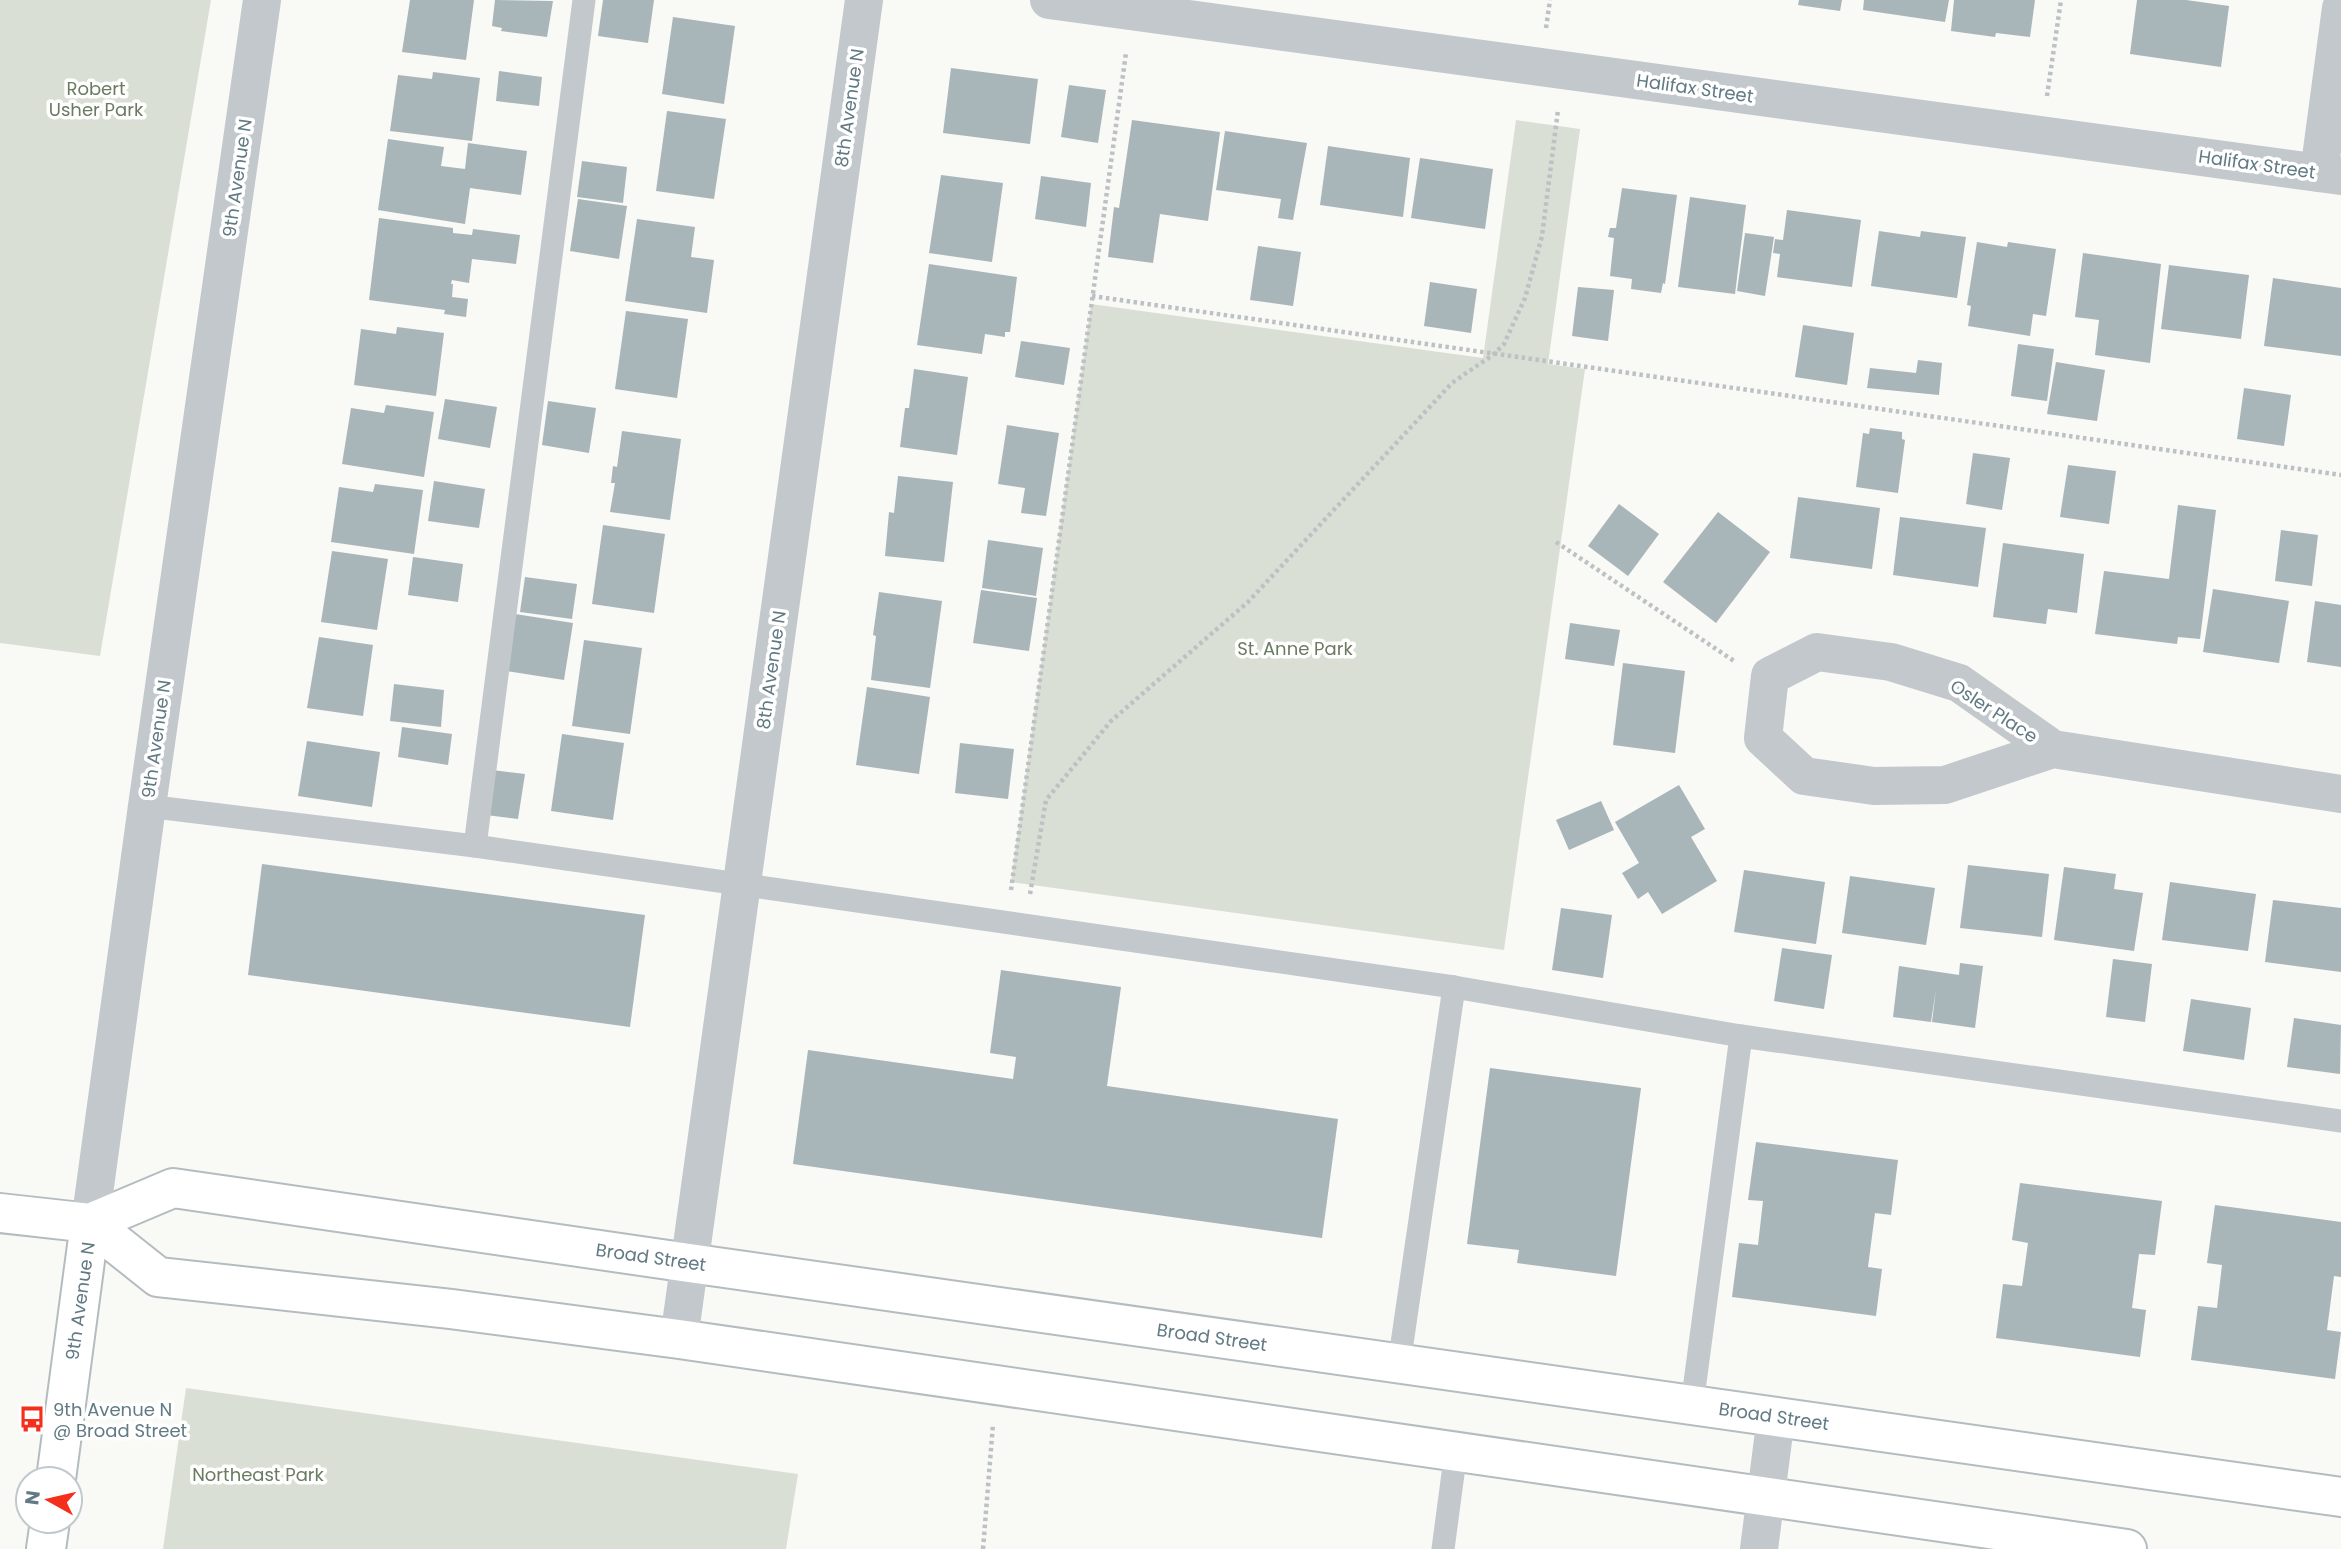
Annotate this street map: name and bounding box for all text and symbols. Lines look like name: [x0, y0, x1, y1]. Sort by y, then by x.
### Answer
street label: 8th Avenue N: [828, 47, 870, 169]
street label: Halifax Street: [1635, 67, 1755, 109]
park label: Robert Usher Park: [49, 76, 144, 122]
street label: 9th Avenue N: [216, 117, 258, 239]
street label: Halifax Street: [2197, 143, 2317, 185]
street label: 8th Avenue N: [750, 609, 792, 731]
park label: St. Anne Park: [1237, 636, 1353, 661]
street label: Osler Place: [1945, 673, 2043, 749]
street label: 9th Avenue N: [135, 678, 177, 800]
street label: Broad Street: [594, 1237, 708, 1277]
street label: 9th Avenue N: [59, 1240, 101, 1362]
street label: Broad Street: [1155, 1317, 1269, 1357]
street label: Broad Street: [1717, 1396, 1831, 1436]
place label: 9th Avenue N @ Broad Street: [53, 1397, 187, 1443]
bus stop icon: 9th Avenue N @ Broad Street: [17, 1404, 47, 1434]
park label: Northeast Park: [192, 1462, 325, 1487]
north arrow: [14, 1465, 84, 1535]
text: N: [18, 1489, 47, 1507]

